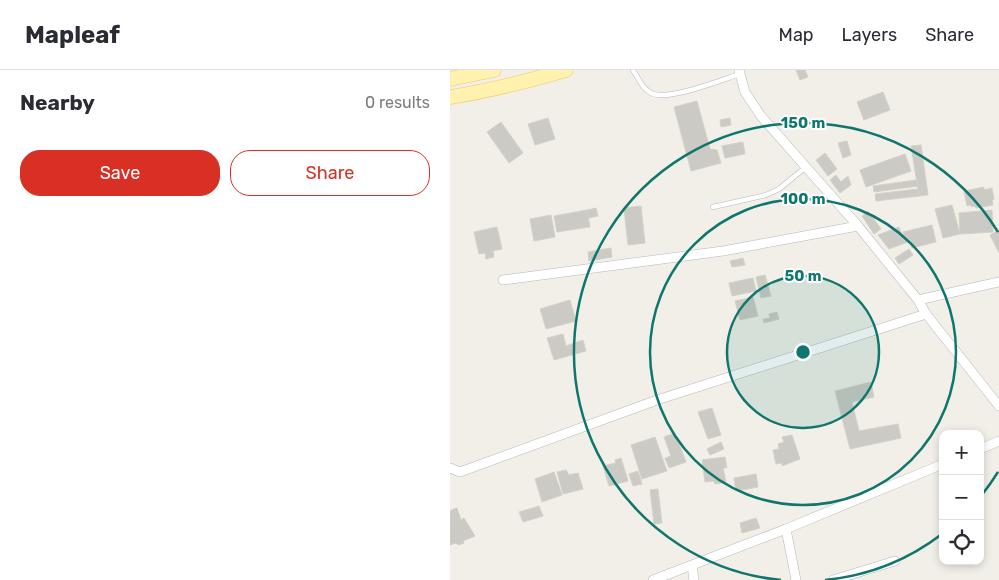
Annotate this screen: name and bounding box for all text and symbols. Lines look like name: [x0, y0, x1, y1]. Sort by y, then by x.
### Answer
text: Mapleaf: [25, 21, 120, 49]
text: Map: [779, 24, 814, 46]
text: Layers: [842, 24, 897, 46]
text: Share: [925, 24, 974, 46]
text: Nearby: [20, 90, 95, 115]
text: 0 results: [365, 93, 430, 112]
text: 150 m: [781, 114, 825, 132]
button: Save: [20, 150, 220, 196]
button: Share: [230, 150, 430, 196]
text: 100 m: [781, 190, 825, 208]
text: 50 m: [785, 267, 821, 285]
centre of rings: [794, 343, 812, 361]
map controls: [939, 430, 984, 565]
button: +: [939, 430, 984, 475]
button: −: [939, 475, 984, 520]
button: locate: [939, 520, 984, 565]

